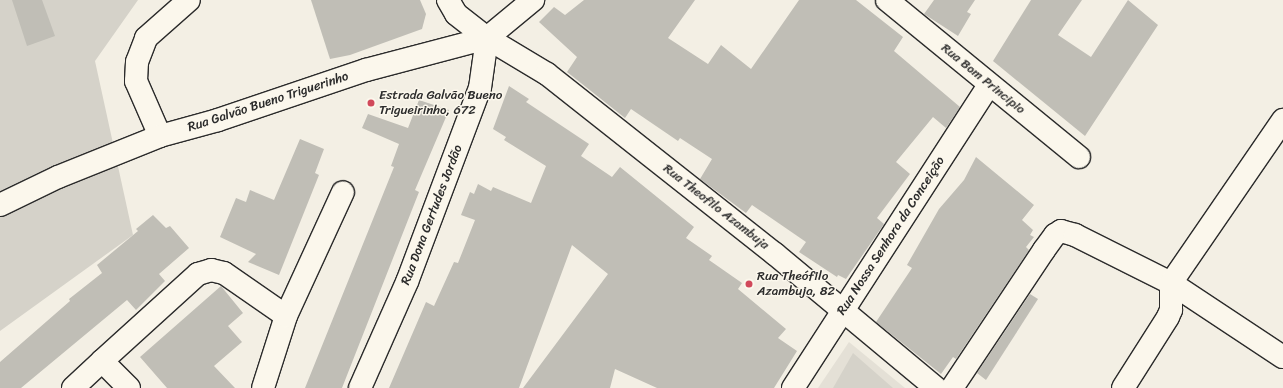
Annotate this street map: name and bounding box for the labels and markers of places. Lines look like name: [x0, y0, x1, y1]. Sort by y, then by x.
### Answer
place label: Estrada Galvão Bueno Trigueirinho, 672: [379, 88, 503, 119]
marker: Estrada Galvão Bueno Trigueirinho, 672: [366, 98, 376, 108]
place label: Rua Theófilo Azambuja, 82: [757, 269, 835, 300]
marker: Rua Theófilo Azambuja, 82: [744, 279, 754, 289]

